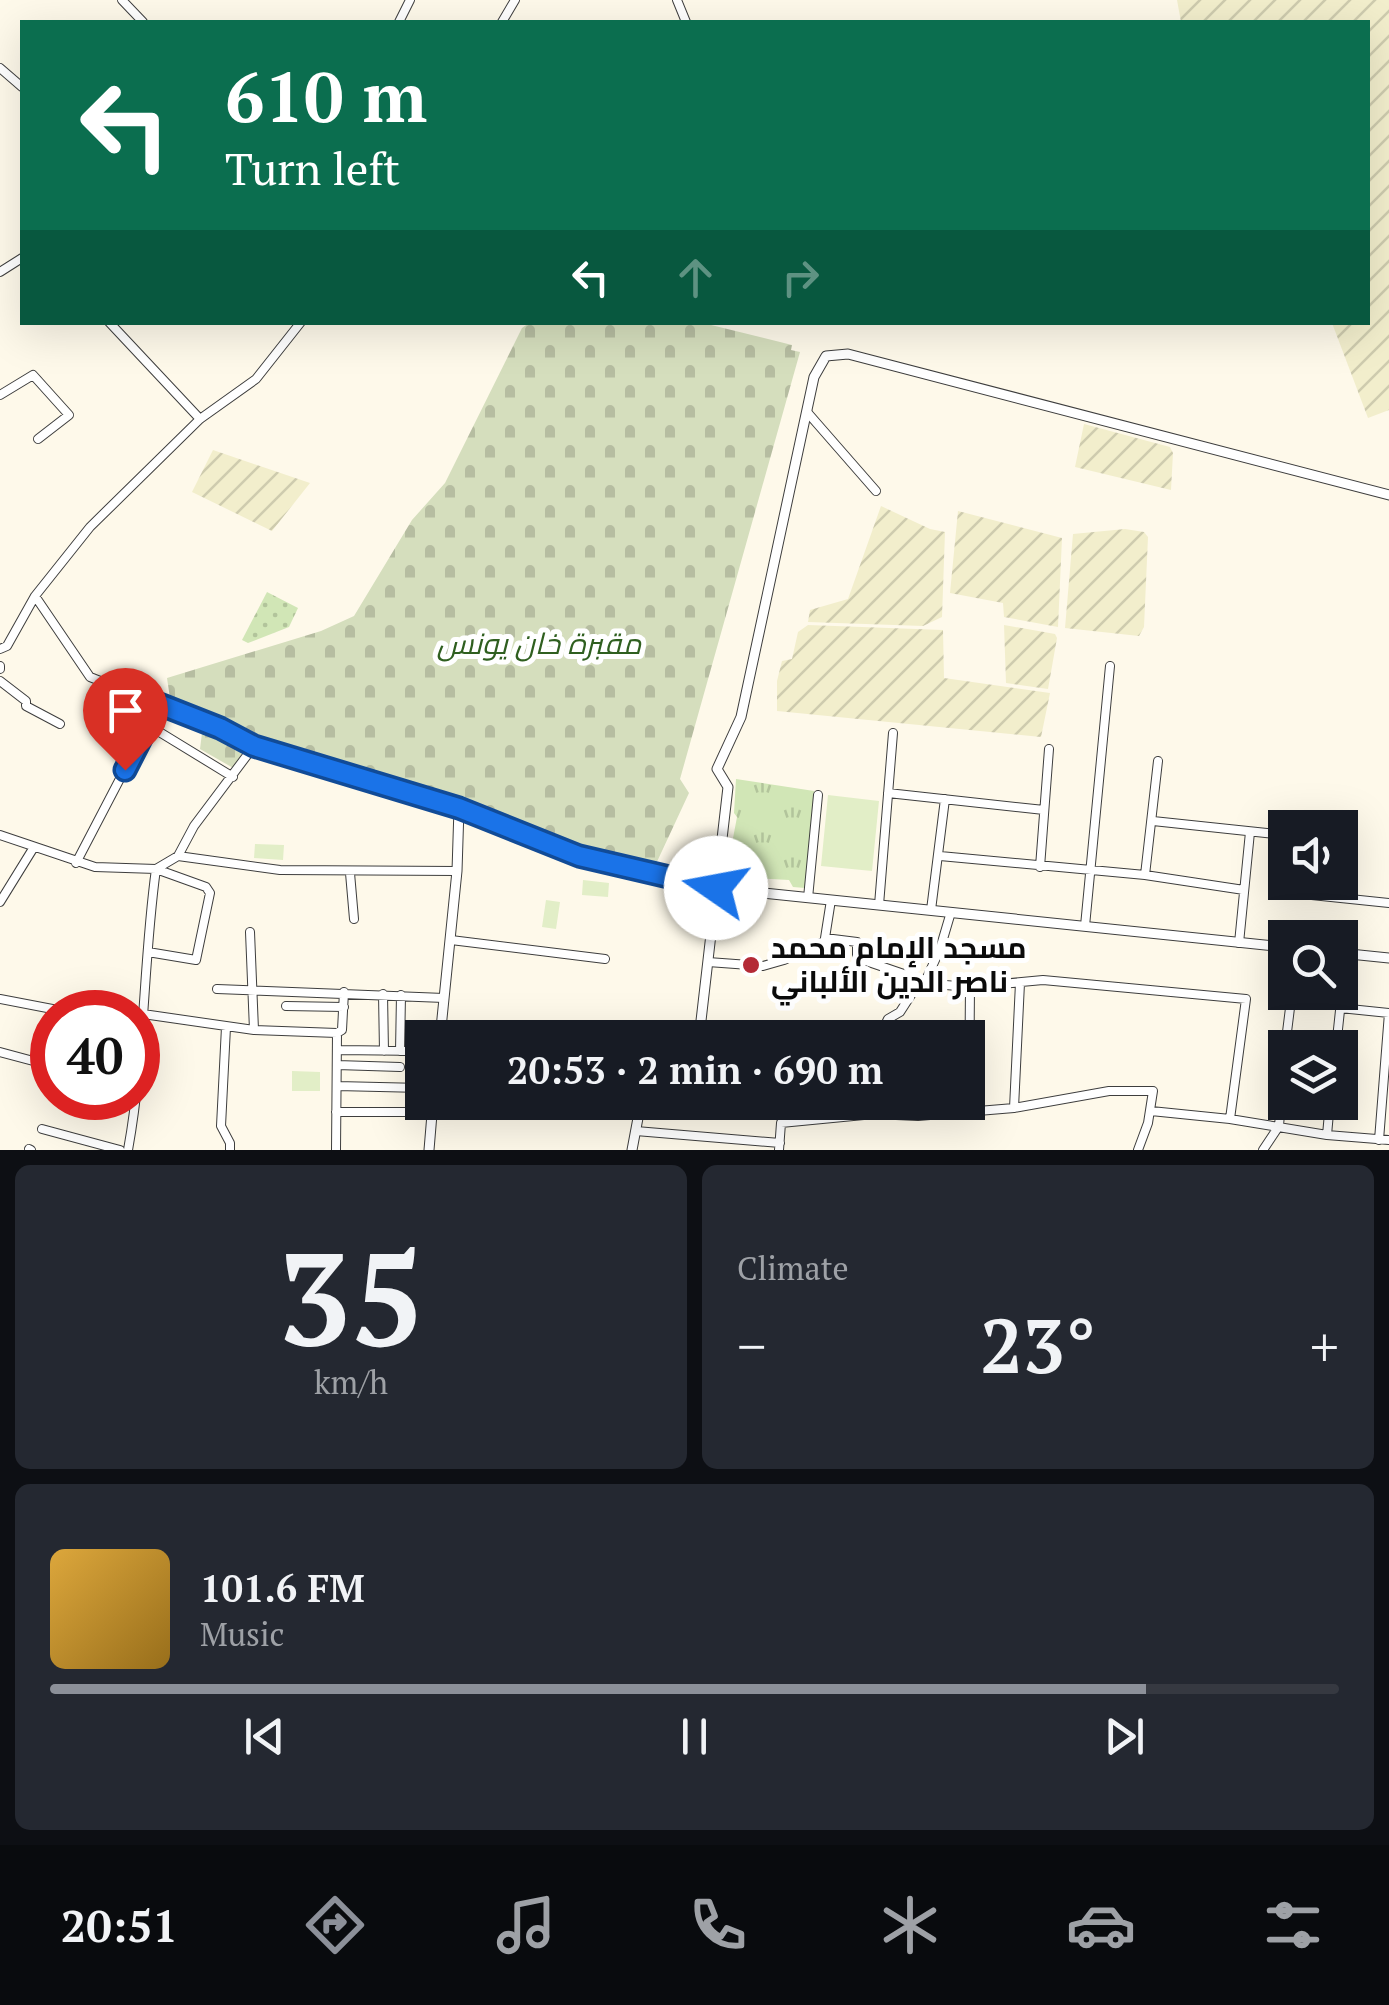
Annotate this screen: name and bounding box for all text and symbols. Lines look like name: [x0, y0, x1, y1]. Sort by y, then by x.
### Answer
text: 610 m: [225, 49, 427, 142]
icon: left: [60, 60, 190, 190]
text: Turn left: [225, 138, 400, 198]
icon: left: [563, 250, 618, 305]
icon: ahead: [668, 250, 723, 305]
icon: right: [773, 250, 828, 305]
park label: مقبرة خان يونس: [437, 623, 642, 663]
pin: [83, 668, 168, 771]
icon: arrive: [98, 683, 153, 738]
map controls: [1268, 810, 1358, 1120]
button: sound: [1268, 810, 1358, 900]
position arrow: [664, 836, 768, 940]
button: search: [1268, 920, 1358, 1010]
place label: مسجد الإمام محمد ناصر الدين الألباني: [771, 927, 1027, 1006]
marker: مسجد الإمام محمد ناصر الدين الألباني: [740, 954, 762, 976]
speed limit sign: 40: [30, 990, 160, 1120]
button: layers: [1268, 1030, 1358, 1120]
text: 20:53 · 2 min · 690 m: [507, 1045, 883, 1095]
text: 35: [278, 1210, 424, 1382]
text: Climate: [737, 1247, 849, 1289]
text: 23°: [980, 1295, 1096, 1394]
text: −: [737, 1309, 766, 1382]
text: +: [1310, 1309, 1339, 1382]
text: km/h: [314, 1361, 388, 1403]
text: 101.6 FM: [200, 1563, 365, 1613]
text: Music: [200, 1613, 285, 1655]
icon: previous: [237, 1709, 292, 1764]
icon: pause: [667, 1709, 722, 1764]
icon: next: [1097, 1709, 1152, 1764]
icon: directions: [300, 1890, 370, 1960]
icon: music: [491, 1890, 561, 1960]
icon: phone: [683, 1890, 753, 1960]
icon: climate: [875, 1890, 945, 1960]
icon: car: [1066, 1890, 1136, 1960]
icon: filters: [1258, 1890, 1328, 1960]
text: 20:51: [61, 1895, 178, 1955]

